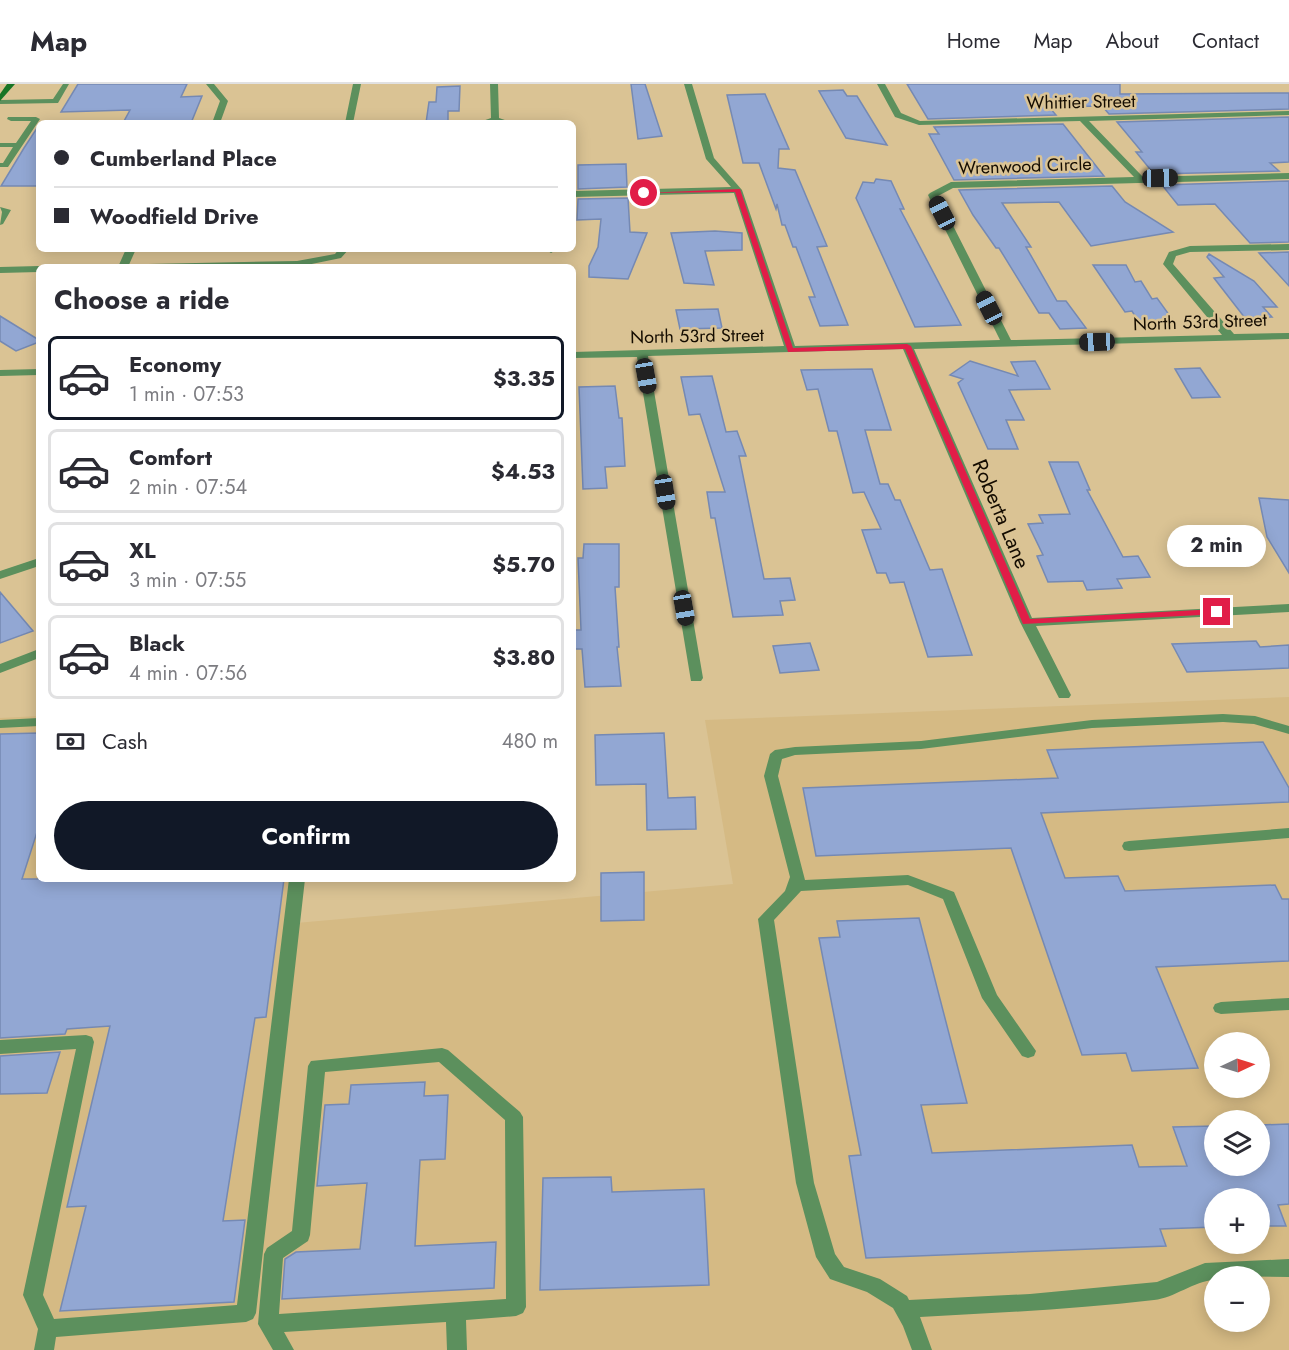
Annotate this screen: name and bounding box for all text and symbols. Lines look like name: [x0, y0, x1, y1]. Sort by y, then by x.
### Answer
text: Map: [30, 21, 87, 62]
text: Home: [947, 26, 1000, 56]
text: Map: [1033, 26, 1073, 56]
text: About: [1106, 26, 1159, 56]
text: Contact: [1192, 26, 1259, 56]
street label: Whittier Street: [1026, 88, 1136, 116]
text: Cumberland Place: [90, 142, 277, 174]
street label: Wrenwood Circle: [958, 151, 1092, 181]
car: [1142, 169, 1178, 187]
route start: [630, 179, 657, 206]
car: [926, 193, 958, 233]
text: Woodfield Drive: [90, 200, 259, 232]
text: Choose a ride: [54, 280, 229, 319]
car: [973, 288, 1005, 328]
street label: North 53rd Street: [1133, 307, 1268, 337]
street label: North 53rd Street: [630, 322, 765, 350]
car: [1079, 332, 1115, 352]
text: Economy: [129, 348, 221, 380]
icon: car: [57, 351, 111, 405]
car: [634, 357, 658, 395]
text: $3.35: [493, 362, 555, 394]
text: 1 min · 07:53: [129, 380, 244, 409]
text: Comfort: [129, 441, 212, 473]
icon: car: [57, 444, 111, 498]
text: $4.53: [491, 455, 555, 487]
street label: Roberta Lane: [965, 455, 1038, 573]
text: 2 min · 07:54: [129, 473, 247, 502]
car: [653, 473, 677, 511]
callout: 2 min: [1168, 525, 1266, 567]
text: 2 min: [1190, 531, 1243, 560]
text: XL: [129, 534, 156, 566]
icon: car: [57, 537, 111, 591]
text: $5.70: [492, 548, 555, 580]
text: 3 min · 07:55: [129, 566, 246, 595]
car: [672, 589, 696, 627]
route end: [1203, 598, 1230, 625]
text: Black: [129, 627, 185, 659]
icon: car: [57, 630, 111, 684]
text: $3.80: [493, 641, 555, 673]
text: 4 min · 07:56: [129, 659, 247, 688]
icon: cash: [54, 725, 87, 758]
text: Cash: [102, 725, 148, 757]
text: 480 m: [502, 727, 558, 756]
button: Confirm: [54, 801, 558, 870]
north arrow: [1204, 1032, 1270, 1098]
map controls: [1204, 1032, 1270, 1332]
button: layers: [1204, 1110, 1270, 1176]
button: +: [1204, 1188, 1270, 1254]
button: −: [1204, 1266, 1270, 1332]

